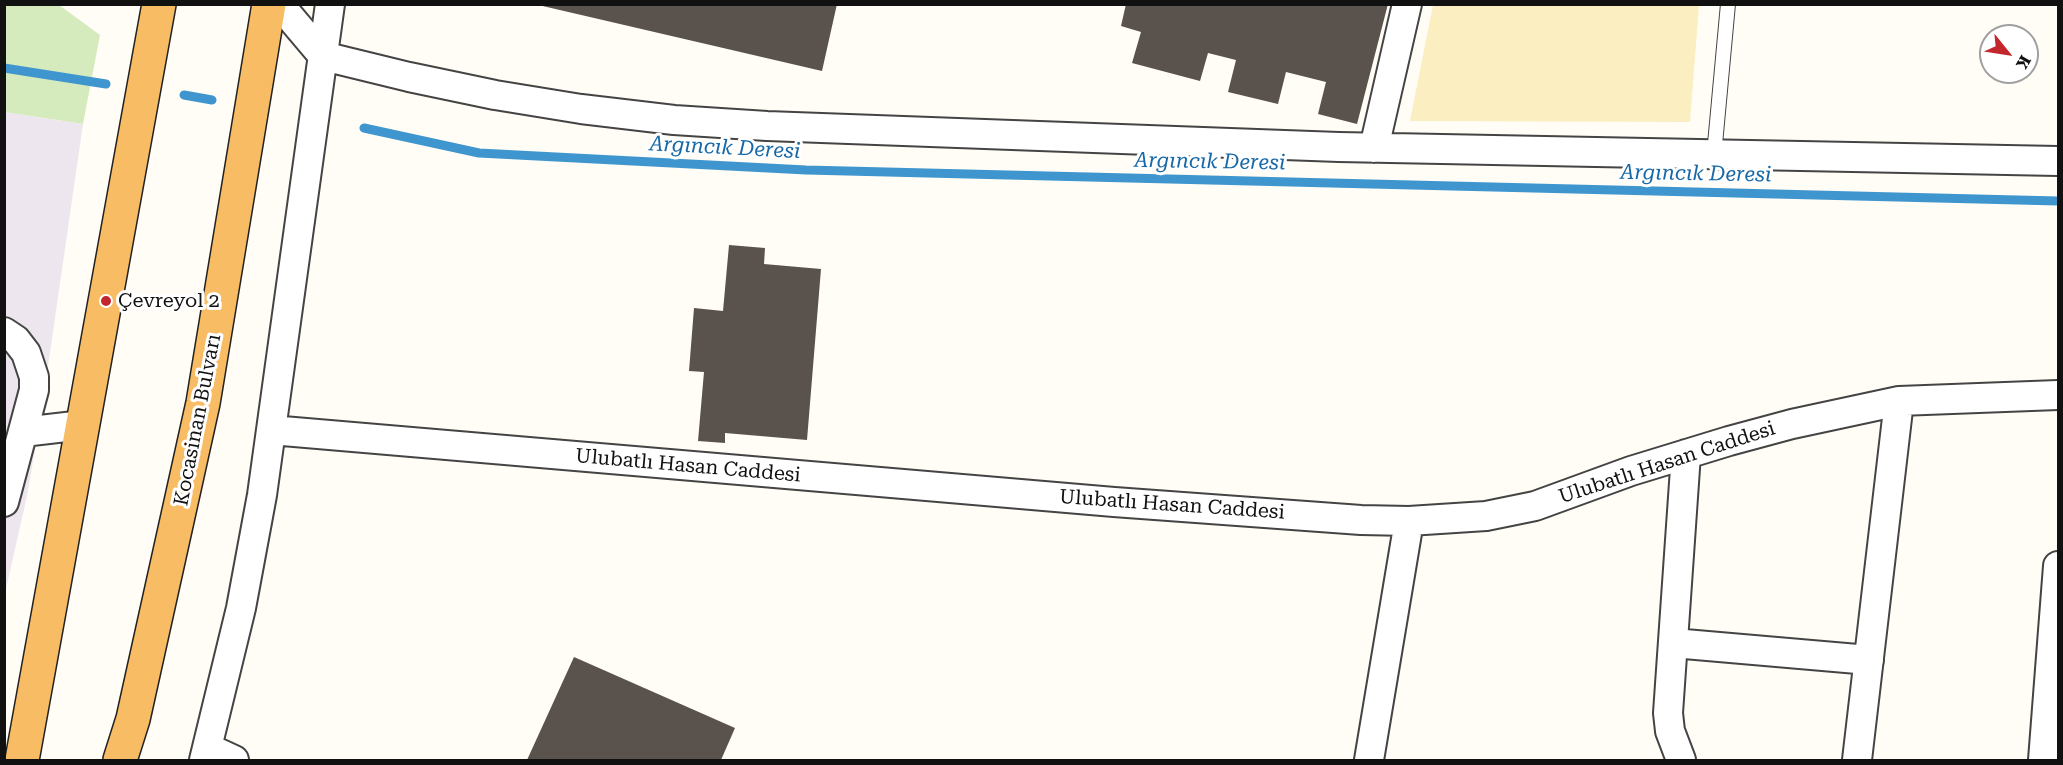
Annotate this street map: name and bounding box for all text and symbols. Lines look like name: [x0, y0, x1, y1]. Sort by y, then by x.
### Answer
north arrow: [1979, 24, 2039, 84]
text: K: [2012, 52, 2035, 72]
water label: Argıncık Deresi: [649, 131, 801, 165]
water label: Argıncık Deresi: [1134, 148, 1286, 176]
water label: Argıncık Deresi: [1620, 160, 1772, 188]
place label: Çevreyol 2: [118, 289, 220, 313]
marker: Çevreyol 2: [99, 294, 113, 308]
street label: Kocasinan Bulvarı: [170, 332, 226, 508]
street label: Ulubatlı Hasan Caddesi: [1556, 417, 1778, 509]
street label: Ulubatlı Hasan Caddesi: [574, 444, 802, 488]
street label: Ulubatlı Hasan Caddesi: [1058, 485, 1286, 525]

